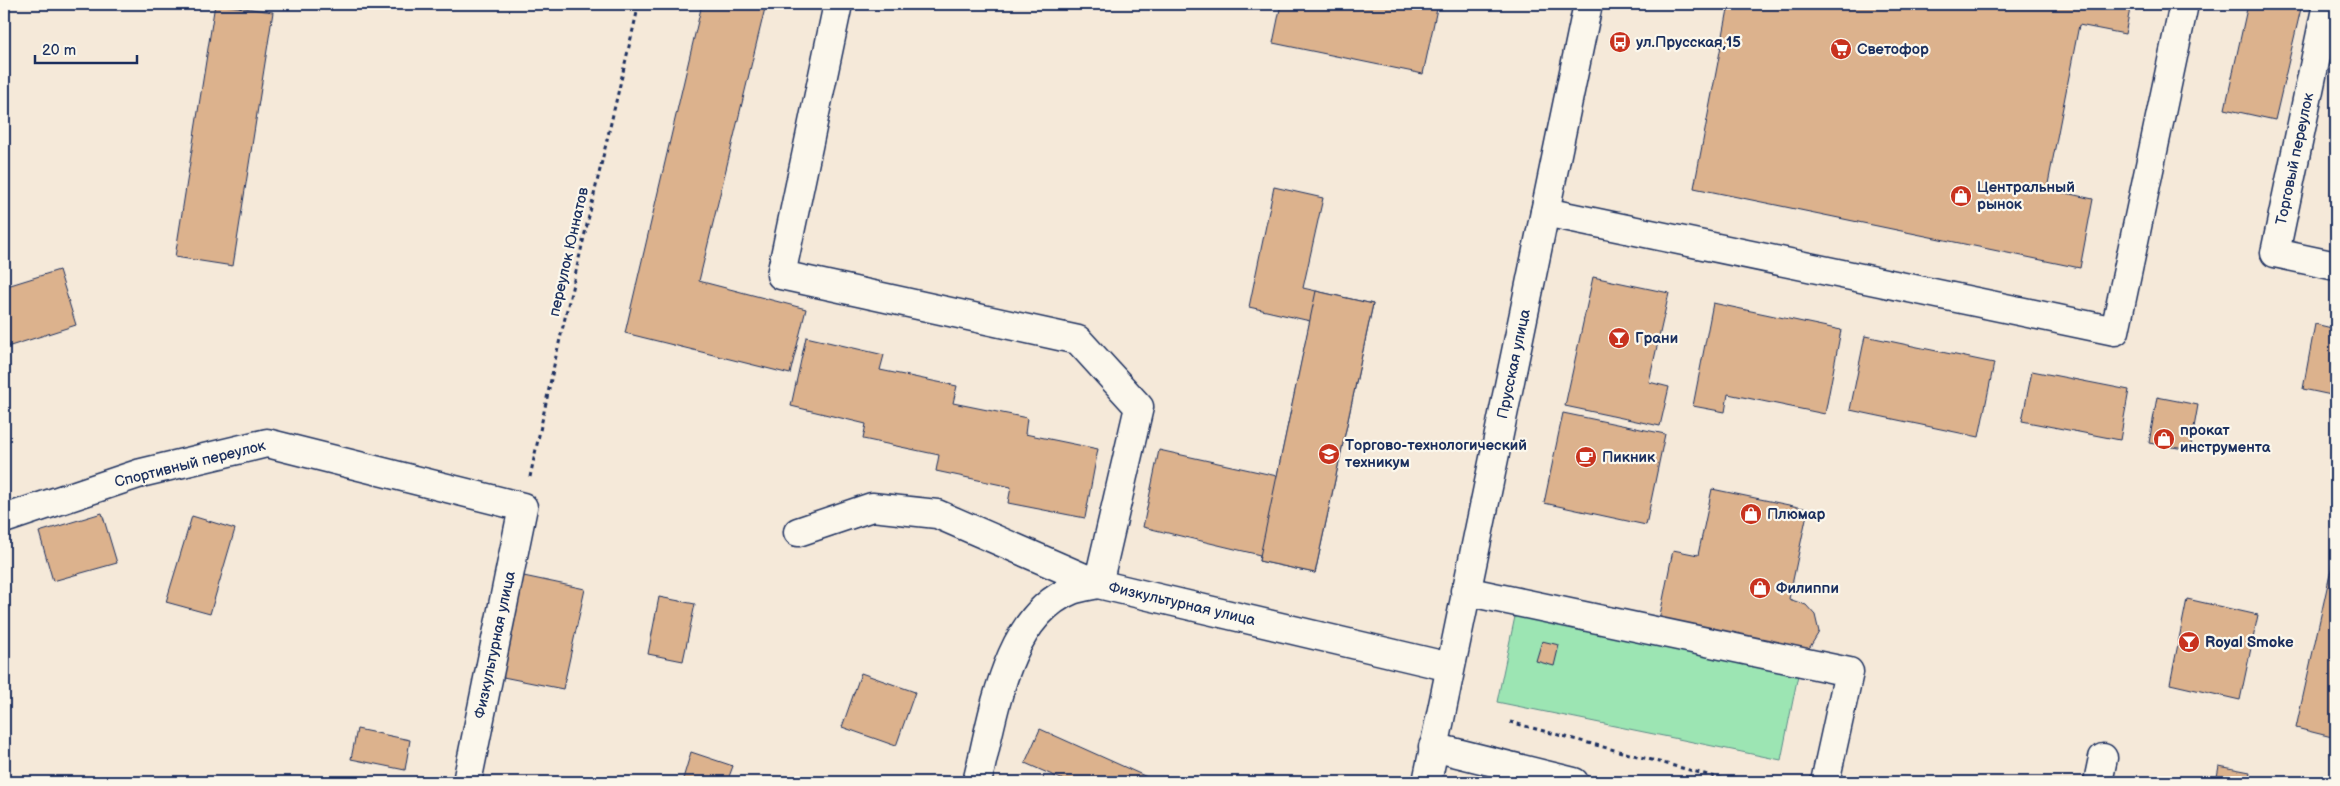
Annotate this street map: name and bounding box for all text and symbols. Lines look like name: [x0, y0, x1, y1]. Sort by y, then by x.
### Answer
bus stop icon: ул.Прусская,15: [1608, 30, 1632, 54]
scale bar: [35, 32, 138, 64]
place label: ул.Прусская,15: [1636, 33, 1741, 52]
supermarket icon: Светофор: [1829, 37, 1853, 61]
place label: Светофор: [1857, 40, 1929, 59]
text: 20 m: [42, 41, 76, 60]
street label: Торговый переулок: [2272, 91, 2318, 227]
place label: Центральный рынок: [1977, 178, 2075, 214]
shop icon: Центральный рынок: [1949, 184, 1973, 208]
street label: переулок Юннатов: [545, 185, 593, 318]
street label: Прусская улица: [1493, 307, 1535, 421]
bar icon: Грани: [1607, 326, 1631, 350]
place label: Грани: [1635, 329, 1678, 348]
place label: прокат инструмента: [2180, 421, 2271, 457]
shop icon: прокат инструмента: [2152, 427, 2176, 451]
street label: Спортивный переулок: [112, 436, 268, 492]
place label: Торгово-технологический техникум: [1345, 436, 1527, 472]
school or university icon: Торгово-технологический техникум: [1317, 442, 1341, 466]
cafe icon: Пикник: [1574, 445, 1598, 469]
place label: Пикник: [1602, 448, 1656, 467]
shop icon: Плюмар: [1739, 502, 1763, 526]
place label: Плюмар: [1767, 505, 1825, 524]
street label: Физкультурная улица: [470, 569, 520, 720]
shop icon: Филиппи: [1748, 576, 1772, 600]
street label: Физкультурная улица: [1107, 578, 1257, 630]
place label: Филиппи: [1776, 579, 1839, 598]
bar icon: Royal Smoke: [2177, 630, 2201, 654]
place label: Royal Smoke: [2205, 633, 2294, 652]

